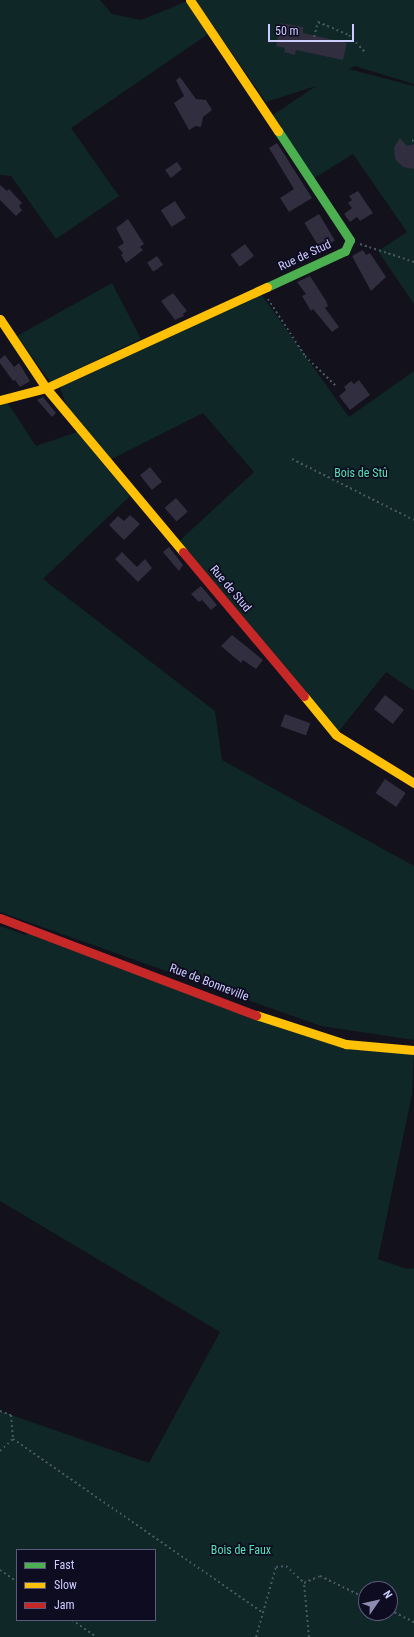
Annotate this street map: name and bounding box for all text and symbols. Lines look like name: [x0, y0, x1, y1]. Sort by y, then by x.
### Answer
scale bar: [270, 16, 356, 42]
text: 50 m: [275, 24, 299, 38]
street label: Rue de Stud: [276, 238, 334, 274]
park label: Bois de Stû: [334, 467, 388, 481]
street label: Rue de Stud: [206, 563, 254, 615]
street label: Rue de Bonneville: [167, 961, 251, 1005]
park label: Bois de Faux: [211, 1544, 271, 1558]
legend: [16, 1549, 156, 1621]
text: Fast: [54, 1558, 74, 1572]
text: Slow: [54, 1578, 77, 1592]
north arrow: [358, 1581, 398, 1621]
text: N: [380, 1588, 395, 1601]
text: Jam: [54, 1598, 75, 1612]

